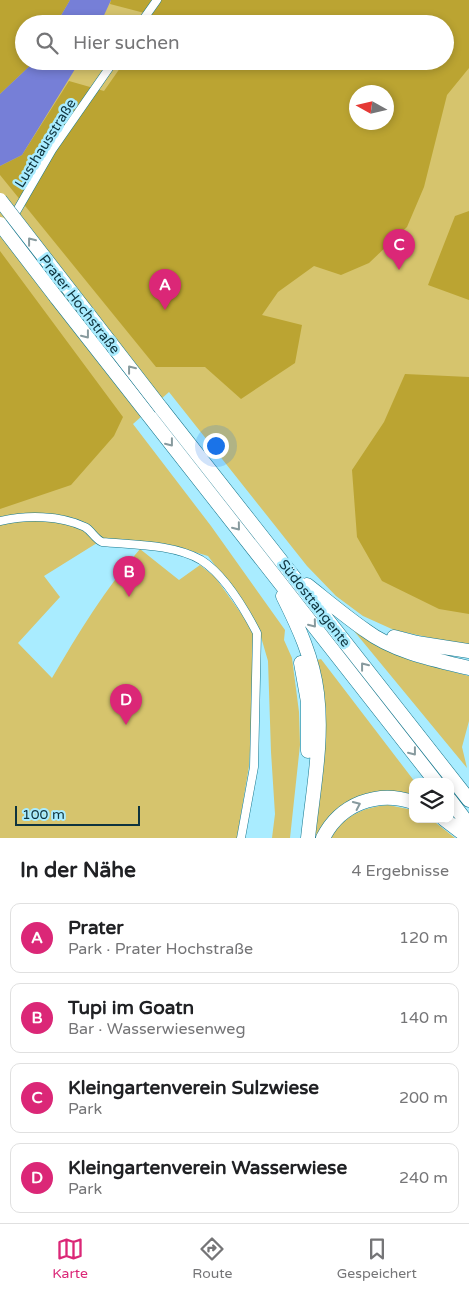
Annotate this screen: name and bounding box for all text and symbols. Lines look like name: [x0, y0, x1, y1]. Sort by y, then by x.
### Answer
search box: [15, 15, 454, 70]
icon: search: [33, 29, 61, 57]
text: Hier suchen: [73, 32, 180, 54]
north arrow: [349, 85, 394, 130]
street label: Lusthausstraße: [11, 96, 80, 191]
pin: C: [383, 229, 415, 270]
one-way arrow: [29, 238, 37, 247]
street label: Prater Hochstraße: [36, 251, 124, 357]
pin: A: [149, 269, 181, 310]
one-way arrow: [80, 329, 88, 338]
one-way arrow: [128, 366, 136, 375]
your location: [203, 433, 229, 459]
one-way arrow: [164, 438, 173, 447]
one-way arrow: [231, 522, 240, 531]
pin: B: [113, 556, 145, 597]
street label: Südosttangente: [275, 556, 354, 651]
one-way arrow: [308, 618, 316, 627]
one-way arrow: [361, 662, 370, 671]
pin: D: [110, 684, 142, 725]
one-way arrow: [408, 746, 416, 755]
map controls: [409, 778, 454, 823]
button: layers: [409, 778, 454, 823]
one-way arrow: [352, 800, 361, 811]
scale bar: [15, 803, 140, 826]
text: 100 m: [22, 806, 65, 823]
text: In der Nähe: [20, 858, 136, 883]
text: 4 Ergebnisse: [351, 861, 449, 881]
text: Prater: [68, 917, 124, 939]
text: A: [31, 928, 43, 948]
text: 120 m: [399, 928, 448, 948]
text: Park · Prater Hochstraße: [68, 939, 253, 959]
text: Tupi im Goatn: [68, 997, 194, 1019]
text: B: [31, 1008, 43, 1028]
text: 140 m: [399, 1008, 448, 1028]
text: Bar · Wasserwiesenweg: [68, 1019, 246, 1039]
text: Kleingartenverein Sulzwiese: [68, 1077, 319, 1099]
text: C: [31, 1088, 43, 1108]
text: 200 m: [399, 1088, 448, 1108]
text: Park: [68, 1099, 102, 1119]
text: Kleingartenverein Wasserwiese: [68, 1157, 347, 1179]
text: D: [31, 1168, 43, 1188]
text: 240 m: [399, 1168, 448, 1188]
text: Park: [68, 1179, 102, 1199]
tab: Karte: [52, 1235, 88, 1282]
tab: Route: [192, 1235, 232, 1282]
tab: Gespeichert: [337, 1235, 417, 1282]

